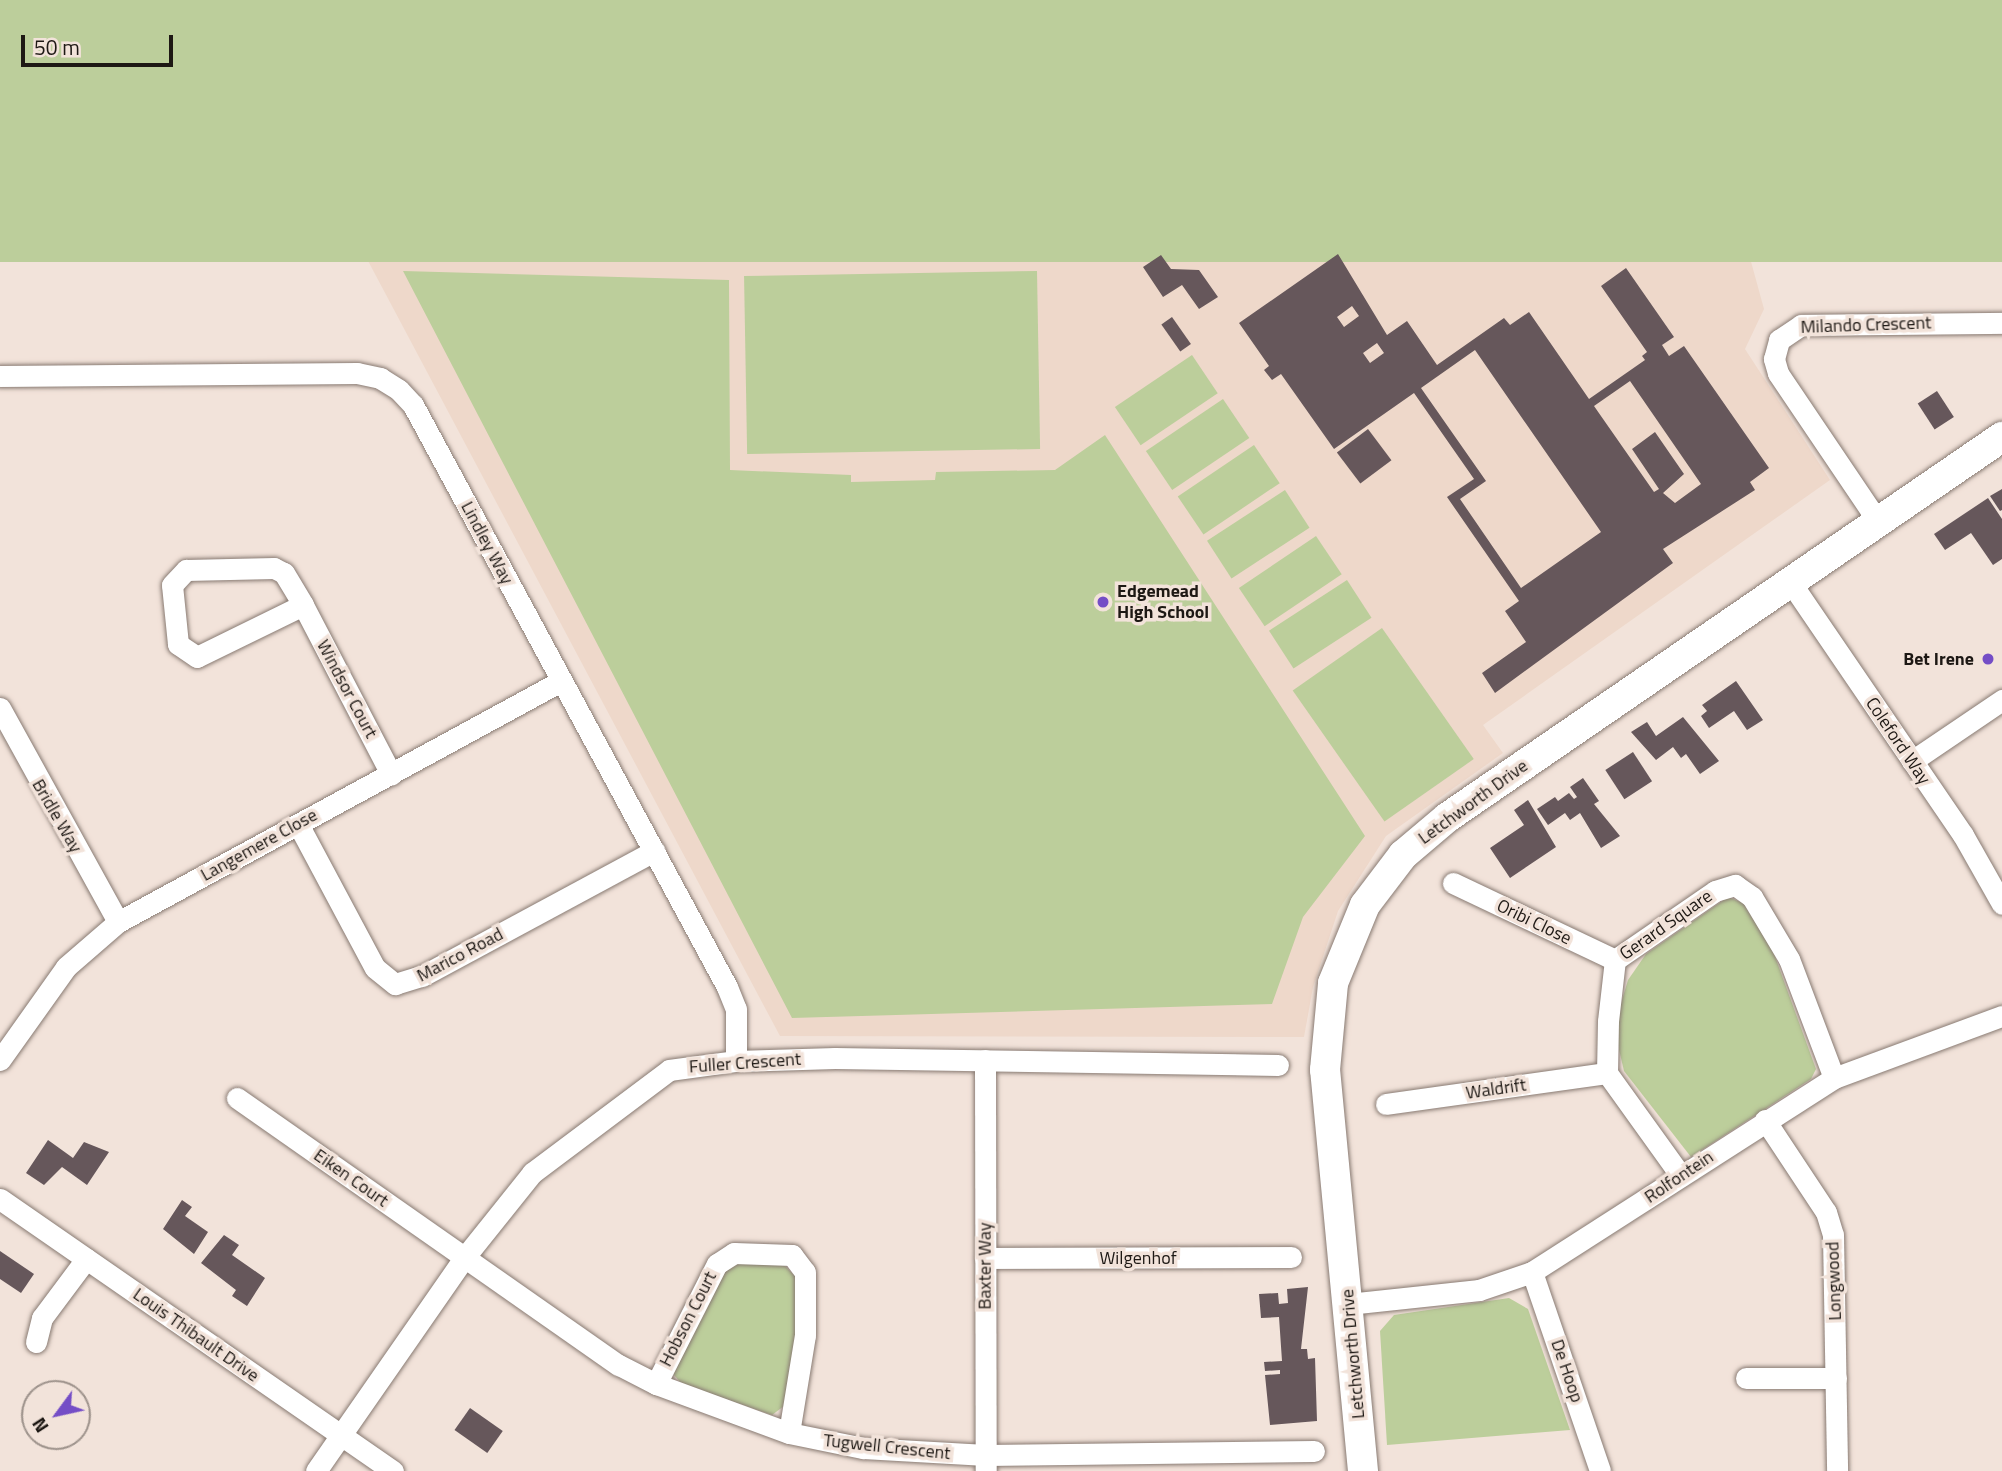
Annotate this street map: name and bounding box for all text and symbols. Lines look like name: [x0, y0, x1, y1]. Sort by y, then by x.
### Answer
scale bar: [24, 21, 177, 65]
text: 50 m: [34, 31, 80, 63]
street label: Milando Crescent: [1800, 312, 1932, 338]
street label: Lindley Way: [456, 498, 518, 588]
place label: Edgemead High School: [1117, 581, 1209, 624]
marker: Edgemead High School: [1095, 594, 1111, 610]
street label: Windsor Court: [312, 636, 382, 742]
place label: Bet Irene: [1903, 648, 1974, 670]
marker: Bet Irene: [1980, 651, 1996, 667]
street label: Coleford Way: [1861, 693, 1935, 789]
street label: Letchworth Drive: [1414, 755, 1532, 849]
street label: Bridle Way: [27, 775, 87, 857]
street label: Langemere Close: [197, 804, 321, 886]
street label: Gerard Square: [1616, 885, 1716, 965]
street label: Oribi Close: [1493, 895, 1575, 949]
street label: Marico Road: [413, 923, 507, 987]
street label: Fuller Crescent: [688, 1048, 802, 1078]
street label: Waldrift: [1464, 1074, 1528, 1104]
street label: Eiken Court: [309, 1144, 393, 1212]
street label: Rolfontein: [1640, 1146, 1718, 1208]
street label: Baxter Way: [974, 1222, 996, 1310]
street label: Longwood: [1822, 1241, 1846, 1321]
street label: Wilgenhof: [1099, 1247, 1177, 1269]
street label: Hobson Court: [655, 1268, 721, 1370]
street label: Louis Thibault Drive: [129, 1283, 263, 1387]
street label: Letchworth Drive: [1337, 1288, 1369, 1420]
street label: De Hoop: [1546, 1337, 1588, 1405]
north arrow: [21, 1380, 91, 1450]
text: N: [24, 1412, 55, 1439]
street label: Tugwell Crescent: [822, 1430, 952, 1464]

